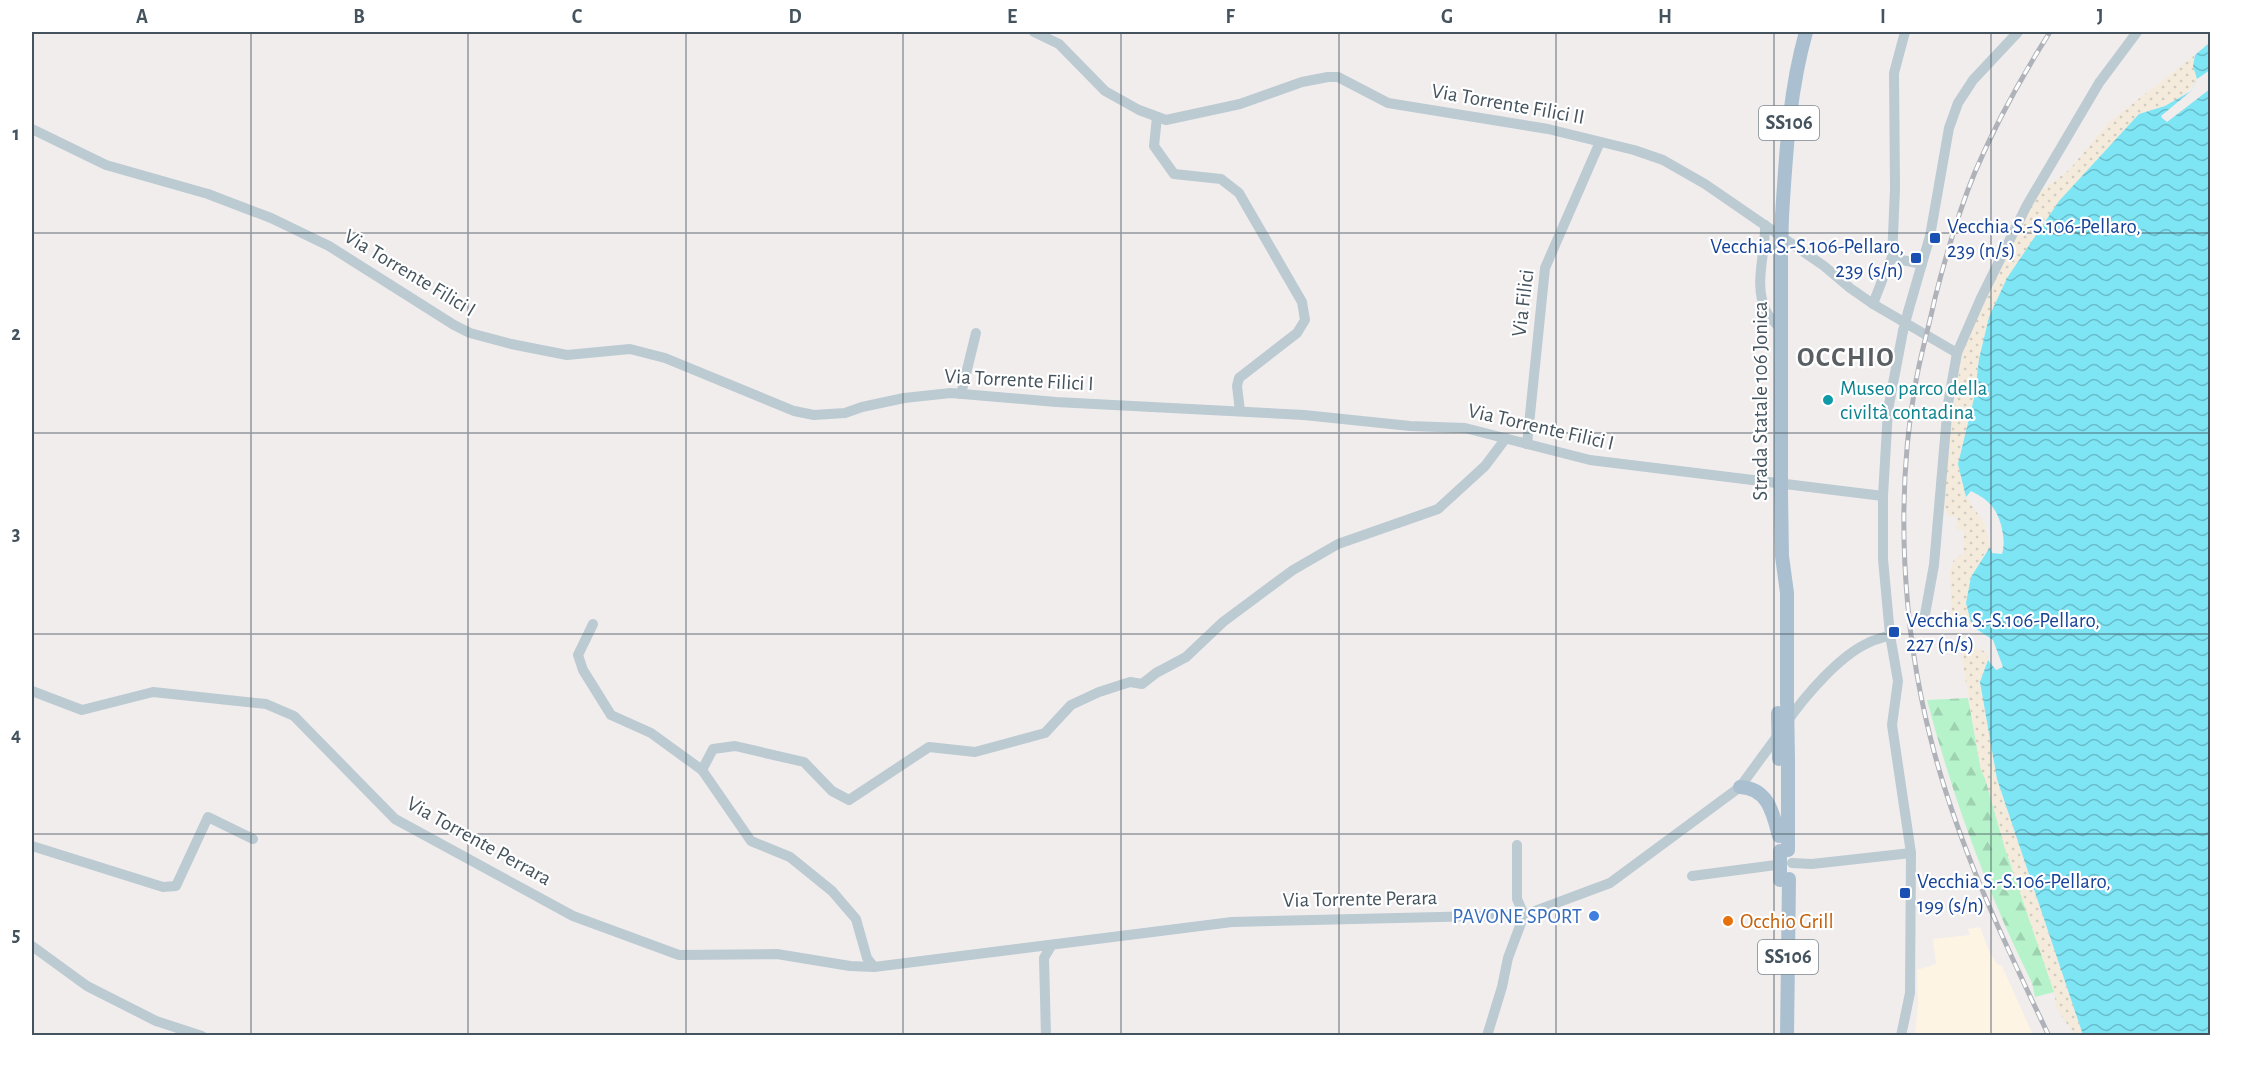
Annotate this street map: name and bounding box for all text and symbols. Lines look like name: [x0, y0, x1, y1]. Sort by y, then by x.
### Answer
text: A: [136, 7, 148, 27]
text: B: [353, 7, 365, 27]
text: C: [572, 7, 583, 27]
text: D: [788, 7, 802, 27]
text: E: [1007, 7, 1017, 27]
text: F: [1225, 7, 1235, 27]
text: G: [1441, 7, 1453, 27]
text: H: [1658, 7, 1672, 27]
text: I: [1880, 7, 1886, 27]
text: J: [2097, 7, 2103, 27]
street label: Via Torrente Filici II: [1430, 80, 1586, 128]
road number: SS106: [1759, 106, 1819, 140]
text: 1: [12, 124, 20, 144]
place label: Vecchia S.-S.106-Pellaro, 239 (n/s): [1947, 216, 2141, 261]
street label: Via Torrente Filici I: [341, 226, 479, 320]
marker: Vecchia S.-S.106-Pellaro, 239 (n/s): [1928, 231, 1942, 245]
place label: Vecchia S.-S.106-Pellaro, 239 (s/n): [1710, 236, 1904, 281]
marker: Vecchia S.-S.106-Pellaro, 239 (s/n): [1909, 251, 1923, 265]
street label: Via Filici: [1508, 268, 1538, 338]
street label: Strada Statale 106 Jonica: [1750, 301, 1771, 501]
text: 2: [11, 324, 21, 344]
district label: OCCHIO: [1797, 344, 1895, 371]
street label: Via Torrente Filici I: [944, 366, 1094, 394]
place label: Museo parco della civiltà contadina: [1840, 378, 1988, 423]
marker: Museo parco della civiltà contadina: [1821, 393, 1835, 407]
street label: Via Torrente Filici I: [1466, 400, 1616, 454]
text: 3: [12, 524, 20, 544]
place label: Vecchia S.-S.106-Pellaro, 227 (n/s): [1906, 610, 2100, 655]
marker: Vecchia S.-S.106-Pellaro, 227 (n/s): [1887, 625, 1901, 639]
text: 4: [11, 725, 21, 745]
street label: Via Torrente Perrara: [403, 793, 555, 889]
place label: Vecchia S.-S.106-Pellaro, 199 (s/n): [1917, 871, 2111, 916]
marker: Vecchia S.-S.106-Pellaro, 199 (s/n): [1898, 886, 1912, 900]
street label: Via Torrente Perara: [1282, 887, 1438, 911]
place label: PAVONE SPORT: [1452, 906, 1582, 927]
marker: PAVONE SPORT: [1587, 909, 1601, 923]
place label: Occhio Grill: [1740, 911, 1834, 932]
marker: Occhio Grill: [1721, 914, 1735, 928]
text: 5: [12, 925, 20, 945]
road number: SS106: [1758, 940, 1818, 974]

